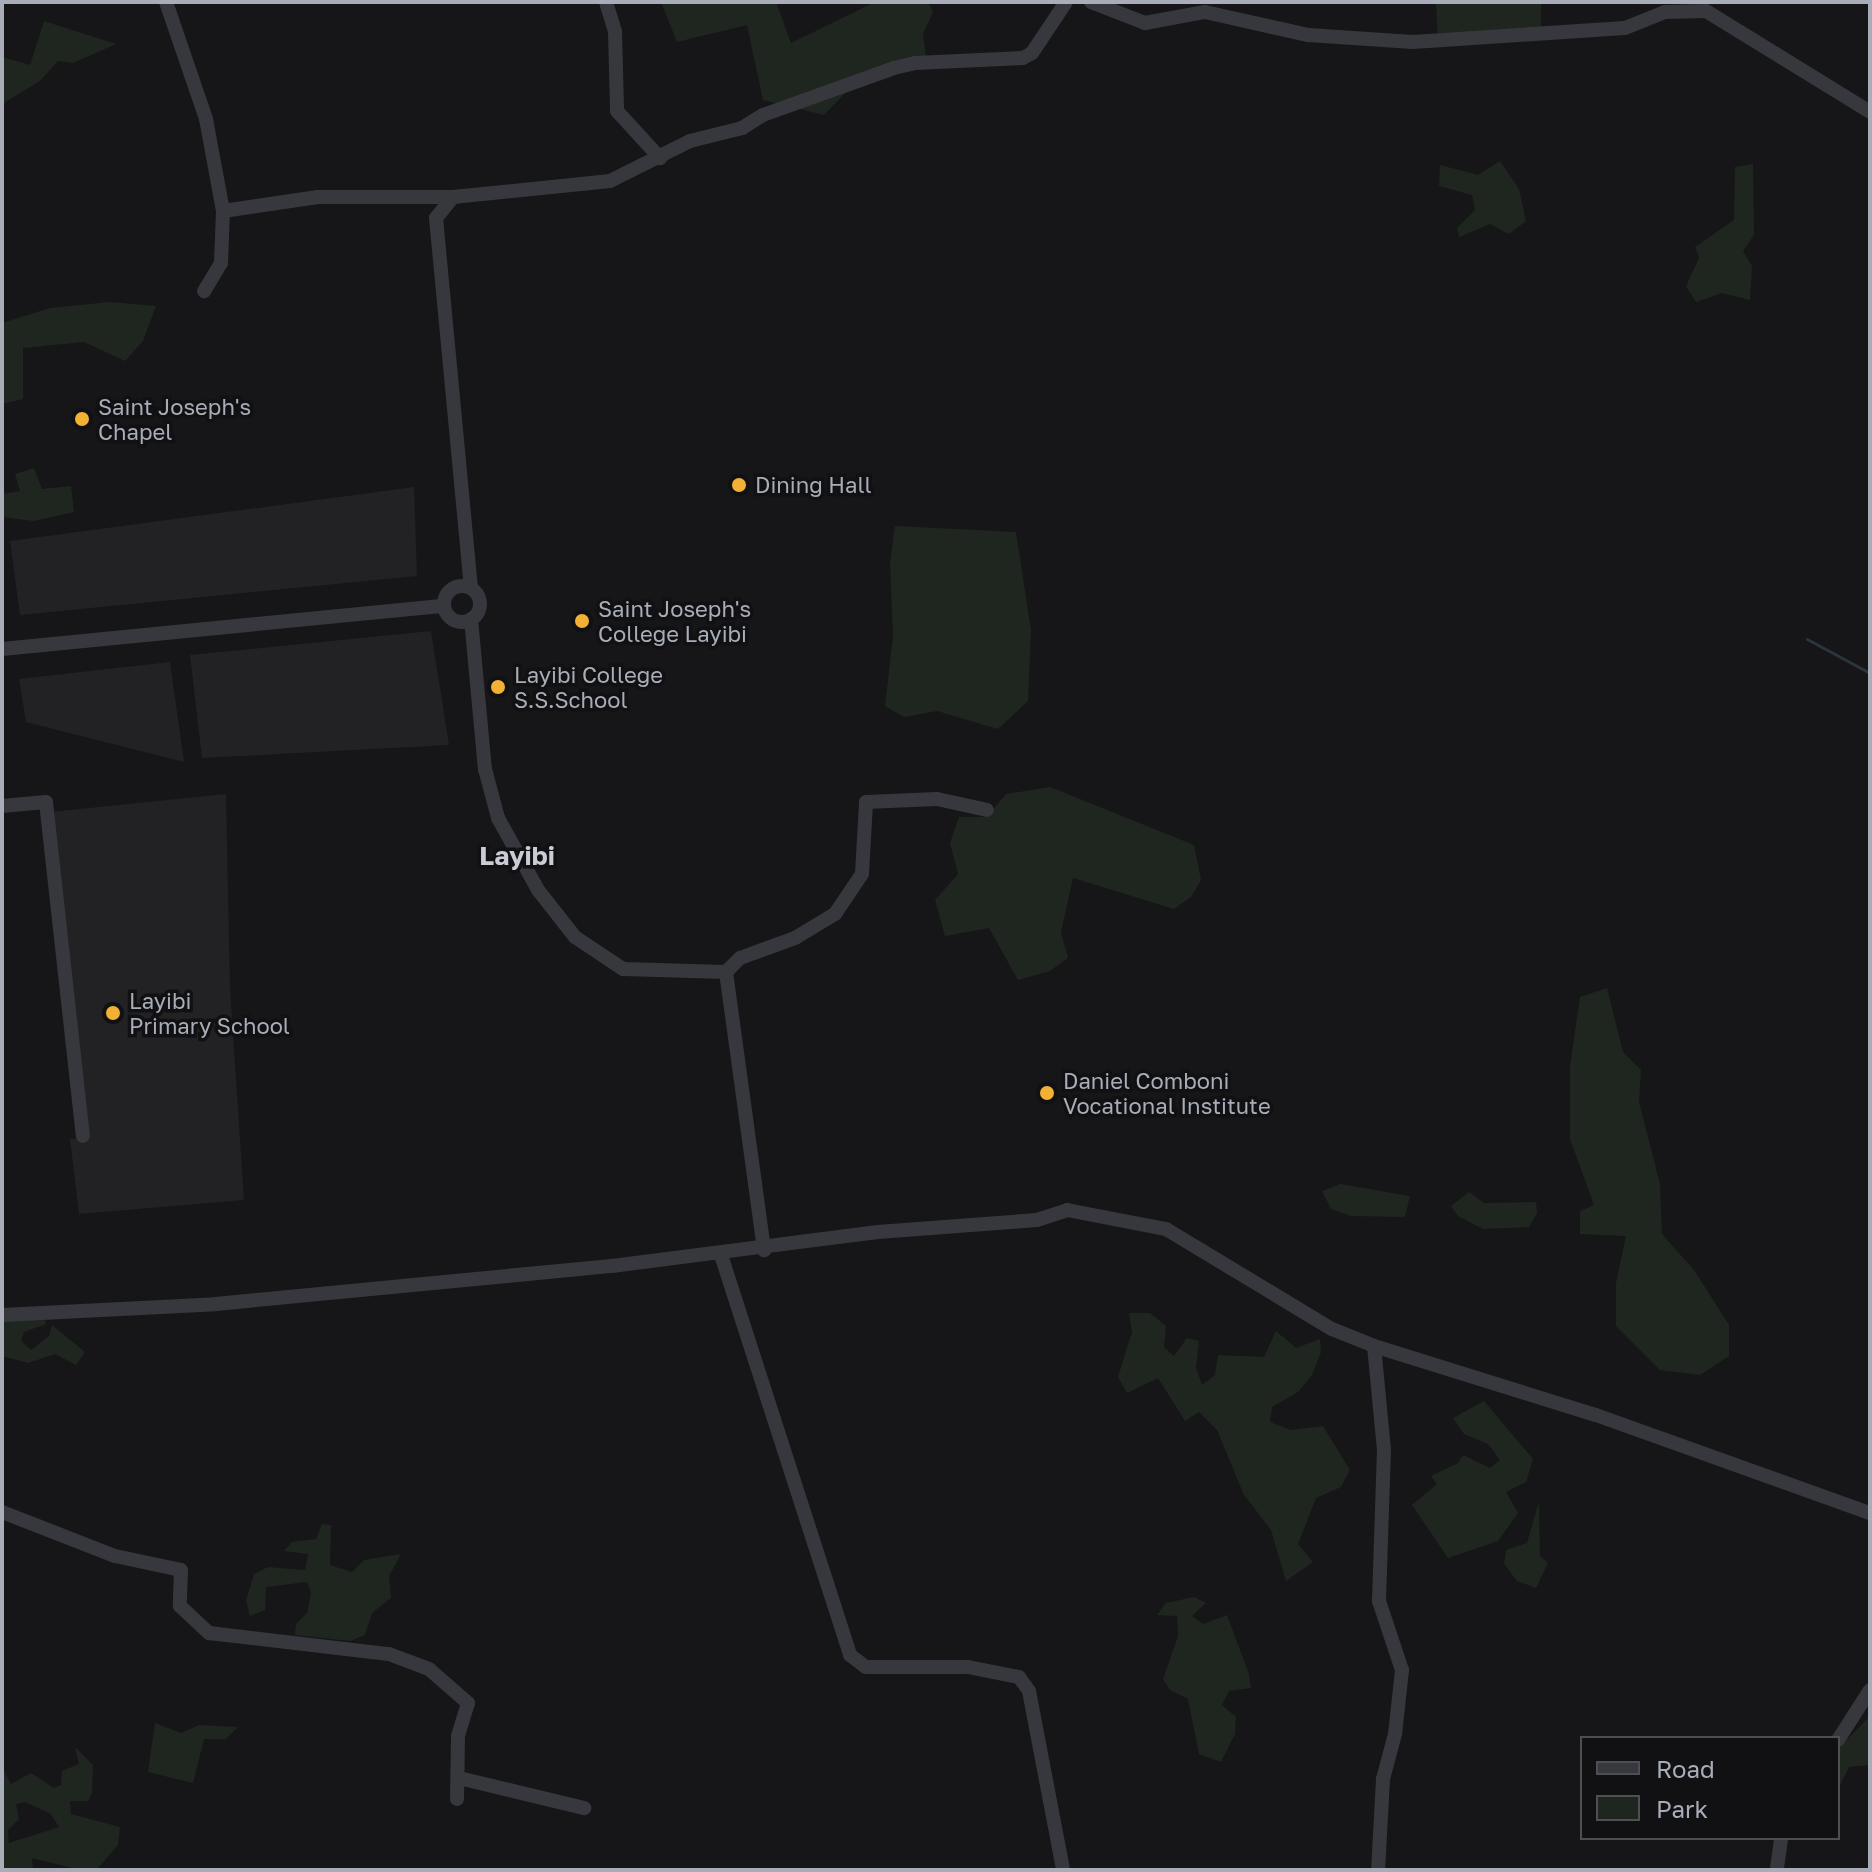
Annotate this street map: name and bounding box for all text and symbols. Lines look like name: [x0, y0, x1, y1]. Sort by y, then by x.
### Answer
place label: Saint Joseph's Chapel: [98, 393, 251, 444]
marker: Saint Joseph's Chapel: [73, 410, 91, 428]
place label: Dining Hall: [755, 472, 872, 498]
marker: Dining Hall: [730, 476, 748, 494]
place label: Saint Joseph's College Layibi: [598, 595, 751, 646]
marker: Saint Joseph's College Layibi: [573, 612, 591, 630]
place label: Layibi College S.S.School: [514, 661, 663, 712]
marker: Layibi College S.S.School: [489, 678, 507, 696]
district label: Layibi: [479, 840, 555, 872]
place label: Layibi Primary School: [129, 987, 290, 1038]
marker: Layibi Primary School: [104, 1004, 122, 1022]
place label: Daniel Comboni Vocational Institute: [1063, 1067, 1271, 1118]
marker: Daniel Comboni Vocational Institute: [1038, 1084, 1056, 1102]
legend: [1580, 1736, 1840, 1840]
text: Road: [1656, 1754, 1715, 1783]
text: Park: [1656, 1794, 1708, 1823]

